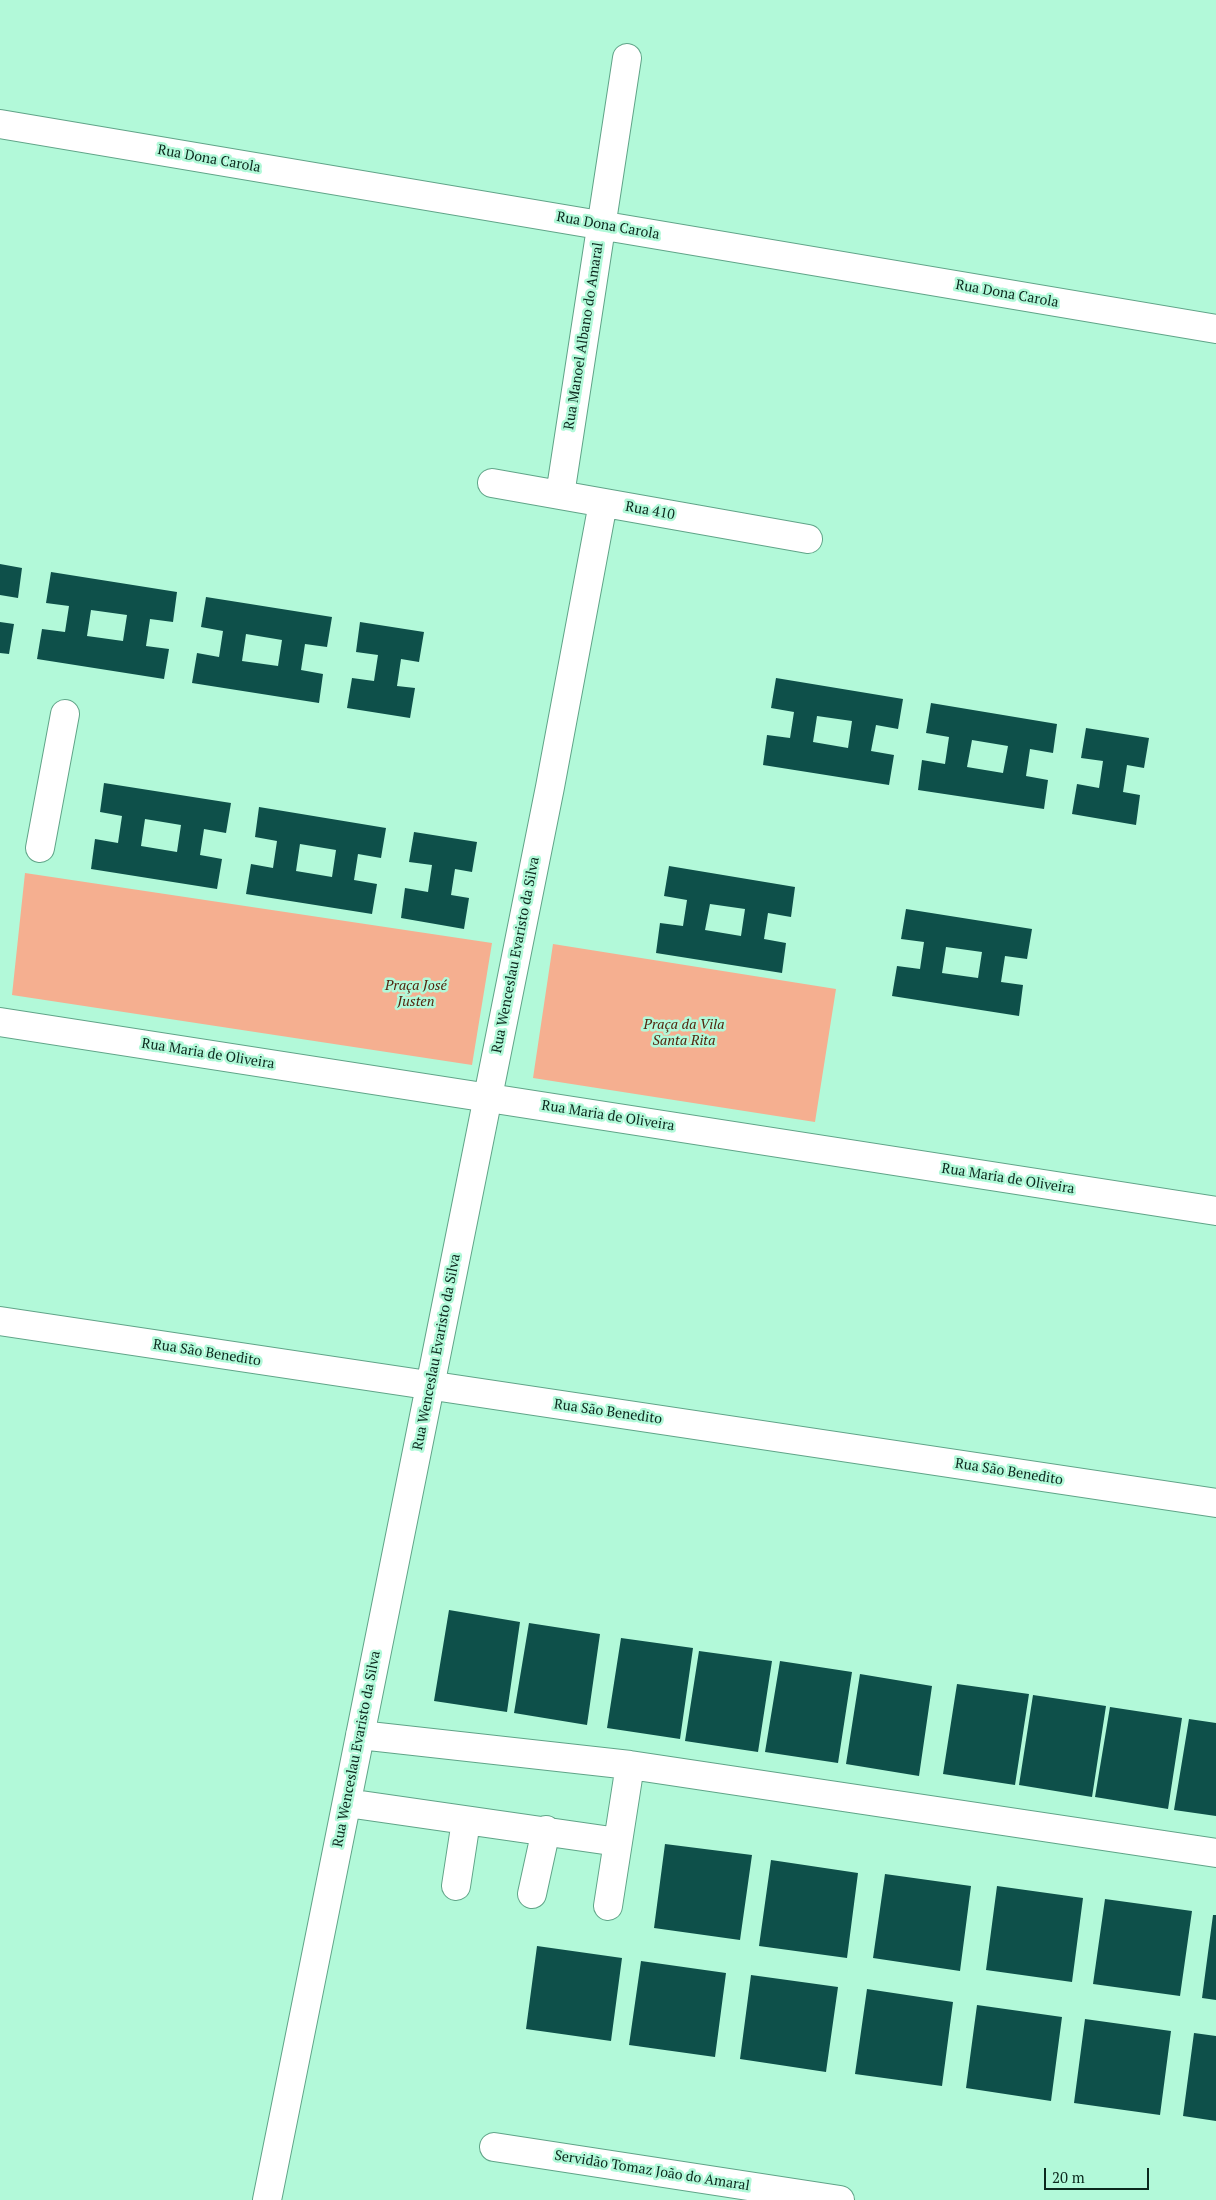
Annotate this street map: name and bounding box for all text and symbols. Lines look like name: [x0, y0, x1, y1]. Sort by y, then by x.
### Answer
street label: Rua Dona Carola: [156, 142, 262, 176]
street label: Rua Dona Carola: [555, 209, 661, 243]
street label: Rua Manoel Albano do Amaral: [561, 241, 607, 431]
street label: Rua Dona Carola: [954, 277, 1060, 311]
street label: Rua 410: [624, 498, 676, 524]
street label: Rua Wenceslau Evaristo da Silva: [489, 855, 543, 1055]
park label: Praça José Justen: [385, 978, 447, 1010]
park label: Praça da Vila Santa Rita: [643, 1017, 725, 1050]
street label: Rua Maria de Oliveira: [140, 1035, 276, 1073]
street label: Rua Maria de Oliveira: [540, 1097, 676, 1135]
street label: Rua Maria de Oliveira: [940, 1160, 1076, 1198]
street label: Rua Wenceslau Evaristo da Silva: [410, 1252, 464, 1452]
street label: Rua São Benedito: [152, 1336, 262, 1370]
street label: Rua São Benedito: [553, 1396, 663, 1428]
street label: Rua São Benedito: [954, 1455, 1064, 1489]
street label: Rua Wenceslau Evaristo da Silva: [330, 1649, 384, 1849]
street label: Servidão Tomaz João do Amaral: [553, 2147, 751, 2195]
scale bar: [1046, 2158, 1151, 2190]
text: 20 m: [1052, 2167, 1085, 2187]

